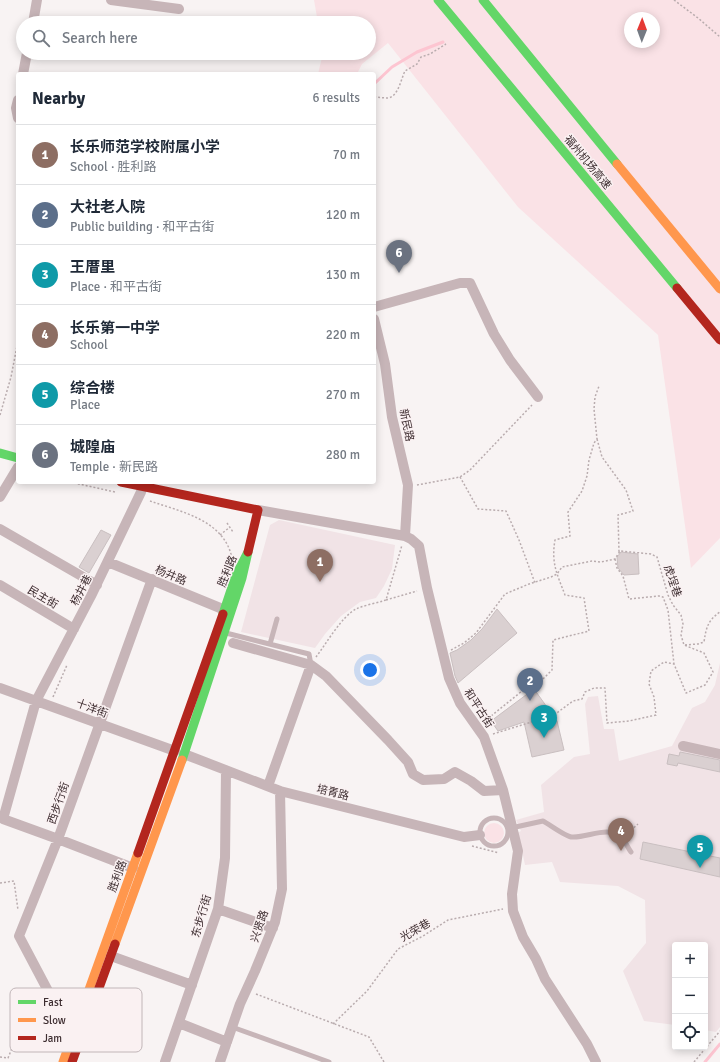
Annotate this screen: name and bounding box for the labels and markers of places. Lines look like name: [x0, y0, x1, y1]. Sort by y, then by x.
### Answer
pin: 6: [386, 240, 412, 273]
pin: 1: [307, 549, 333, 582]
pin: 2: [517, 668, 543, 701]
pin: 3: [531, 705, 557, 738]
pin: 4: [608, 818, 634, 851]
pin: 5: [687, 835, 713, 868]

